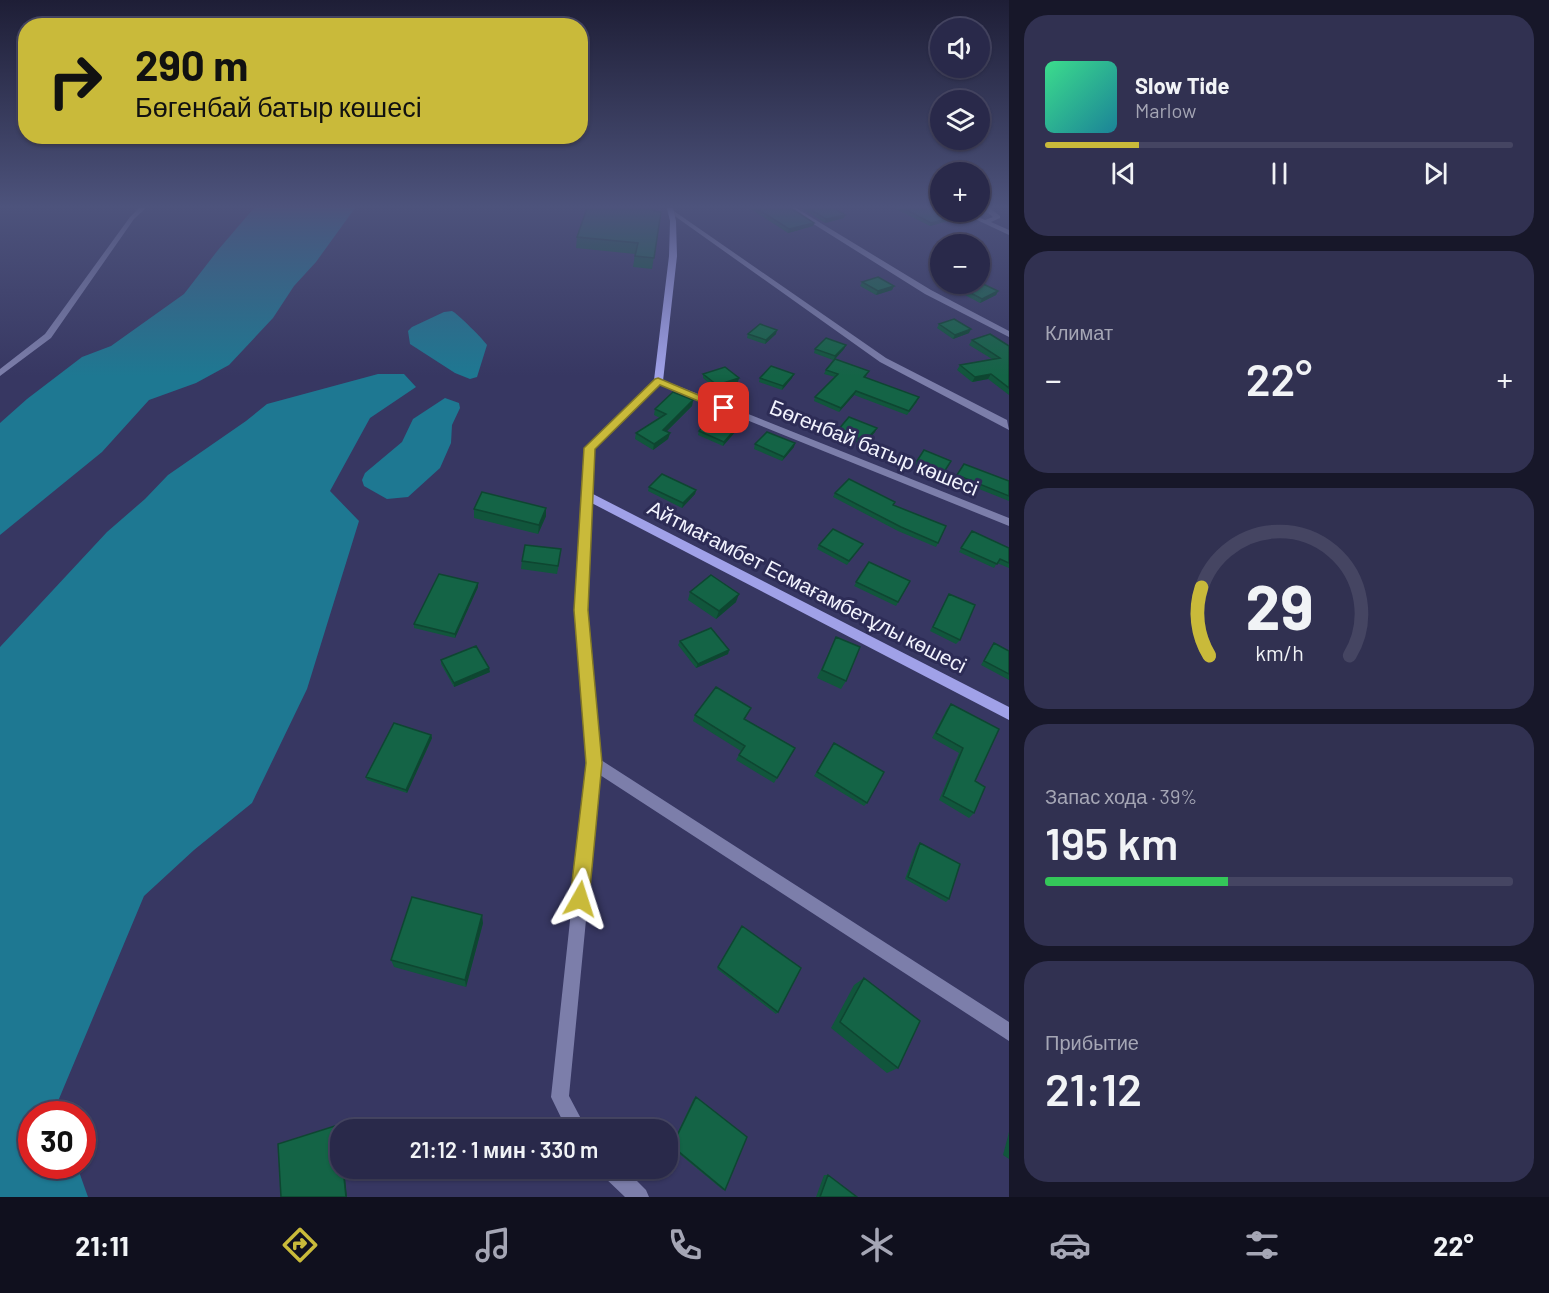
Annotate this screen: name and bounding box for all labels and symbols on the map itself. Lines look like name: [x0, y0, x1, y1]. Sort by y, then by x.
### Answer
pin: [698, 382, 749, 433]
street label: Бөгенбай батыр көшесі: [766, 393, 983, 500]
street label: Айтмағамбет Есмағамбетұлы көшесі: [644, 494, 971, 677]
position arrow: [548, 867, 612, 931]
speed limit sign: 30: [18, 1101, 96, 1179]

